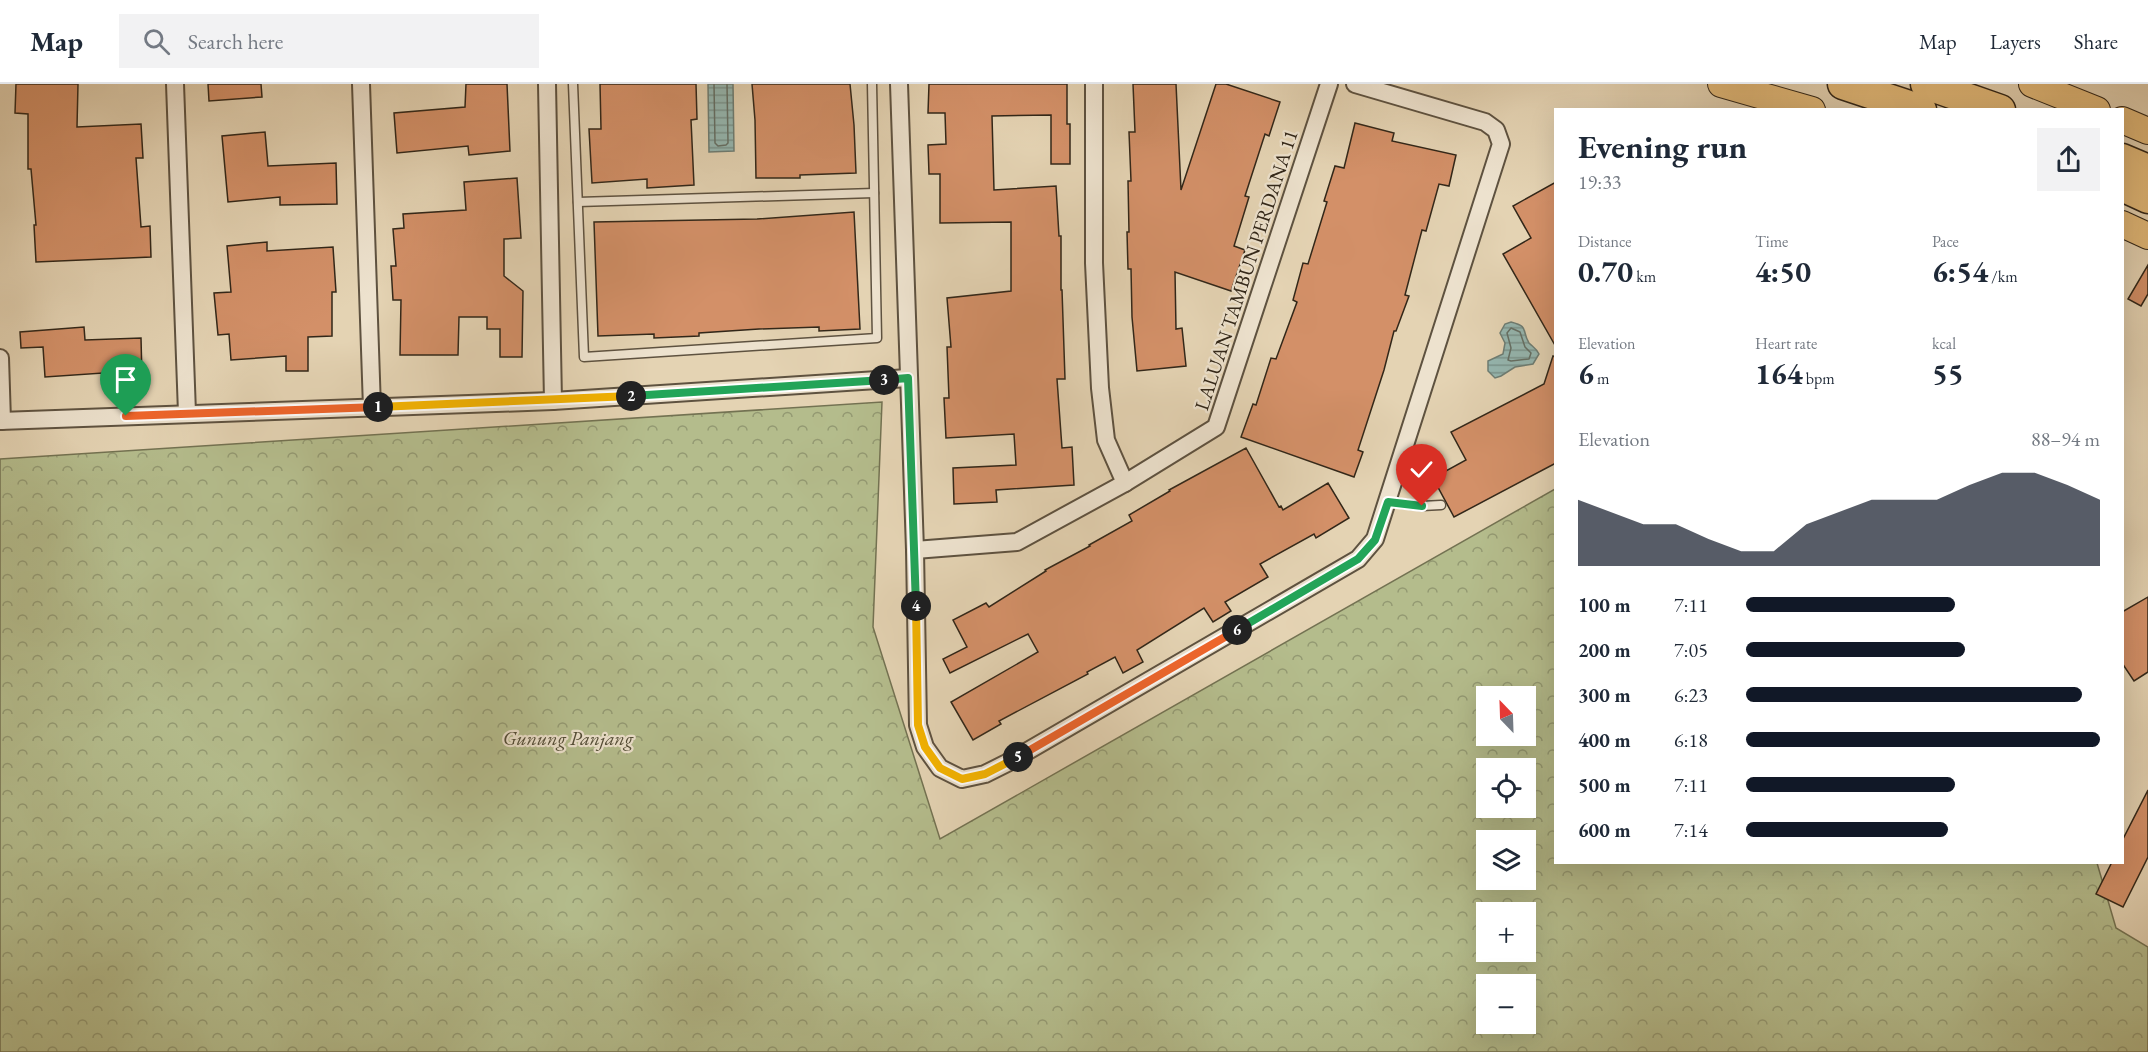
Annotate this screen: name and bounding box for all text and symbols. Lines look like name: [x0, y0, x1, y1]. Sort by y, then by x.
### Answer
search box: [119, 14, 539, 68]
text: Map: [30, 23, 83, 59]
icon: search: [140, 25, 173, 58]
text: Search here: [188, 27, 283, 56]
text: Map: [1919, 28, 1957, 55]
text: Layers: [1990, 28, 2041, 55]
text: Share: [2074, 28, 2118, 55]
text: Evening run: [1578, 125, 1747, 168]
street label: LALUAN TAMBUN PERDANA 11: [1188, 126, 1304, 414]
button: share: [2037, 128, 2100, 191]
text: 19:33: [1578, 169, 1621, 195]
text: Distance: [1578, 231, 1631, 252]
text: Time: [1755, 231, 1788, 252]
text: Pace: [1932, 231, 1959, 252]
text: 0.70: [1578, 252, 1633, 291]
text: 4:50: [1755, 252, 1811, 291]
text: 6:54: [1932, 252, 1988, 291]
text: km: [1633, 266, 1656, 287]
text: /km: [1988, 266, 2018, 287]
text: Elevation: [1578, 333, 1636, 354]
text: Heart rate: [1755, 333, 1817, 354]
text: kcal: [1932, 333, 1956, 354]
pin: [100, 354, 151, 416]
text: 6: [1578, 354, 1594, 393]
text: 164: [1755, 354, 1803, 393]
text: 55: [1932, 354, 1964, 393]
icon: arrive: [109, 363, 142, 396]
pin: 3: [869, 365, 899, 395]
text: m: [1594, 368, 1610, 389]
text: bpm: [1803, 368, 1835, 389]
text: 3: [880, 369, 888, 390]
pin: 2: [616, 381, 646, 411]
text: 2: [627, 385, 635, 406]
pin: 1: [363, 392, 393, 422]
text: 1: [374, 396, 382, 417]
text: Elevation: [1578, 426, 1650, 452]
text: 88–94 m: [2031, 426, 2100, 452]
pin: [1396, 444, 1447, 506]
icon: check: [1405, 453, 1438, 486]
pin: 4: [901, 591, 931, 621]
text: 100 m: [1578, 592, 1631, 618]
text: 7:11: [1674, 592, 1708, 618]
text: 4: [912, 595, 920, 616]
pin: 6: [1222, 615, 1252, 645]
text: 6: [1233, 619, 1241, 640]
text: 200 m: [1578, 637, 1631, 663]
text: 7:05: [1674, 637, 1708, 663]
text: 300 m: [1578, 682, 1631, 708]
text: 6:23: [1674, 682, 1708, 708]
north arrow: [1476, 686, 1536, 746]
map controls: [1476, 686, 1536, 1034]
park label: Gunung Panjang: [503, 725, 634, 751]
text: 400 m: [1578, 727, 1631, 753]
text: 6:18: [1674, 727, 1708, 753]
pin: 5: [1003, 742, 1033, 772]
text: 5: [1014, 746, 1022, 767]
button: locate: [1476, 758, 1536, 818]
text: 500 m: [1578, 772, 1631, 798]
text: 7:11: [1674, 772, 1708, 798]
text: 600 m: [1578, 817, 1631, 843]
text: 7:14: [1674, 817, 1708, 843]
button: layers: [1476, 830, 1536, 890]
button: +: [1476, 902, 1536, 962]
button: −: [1476, 974, 1536, 1034]

